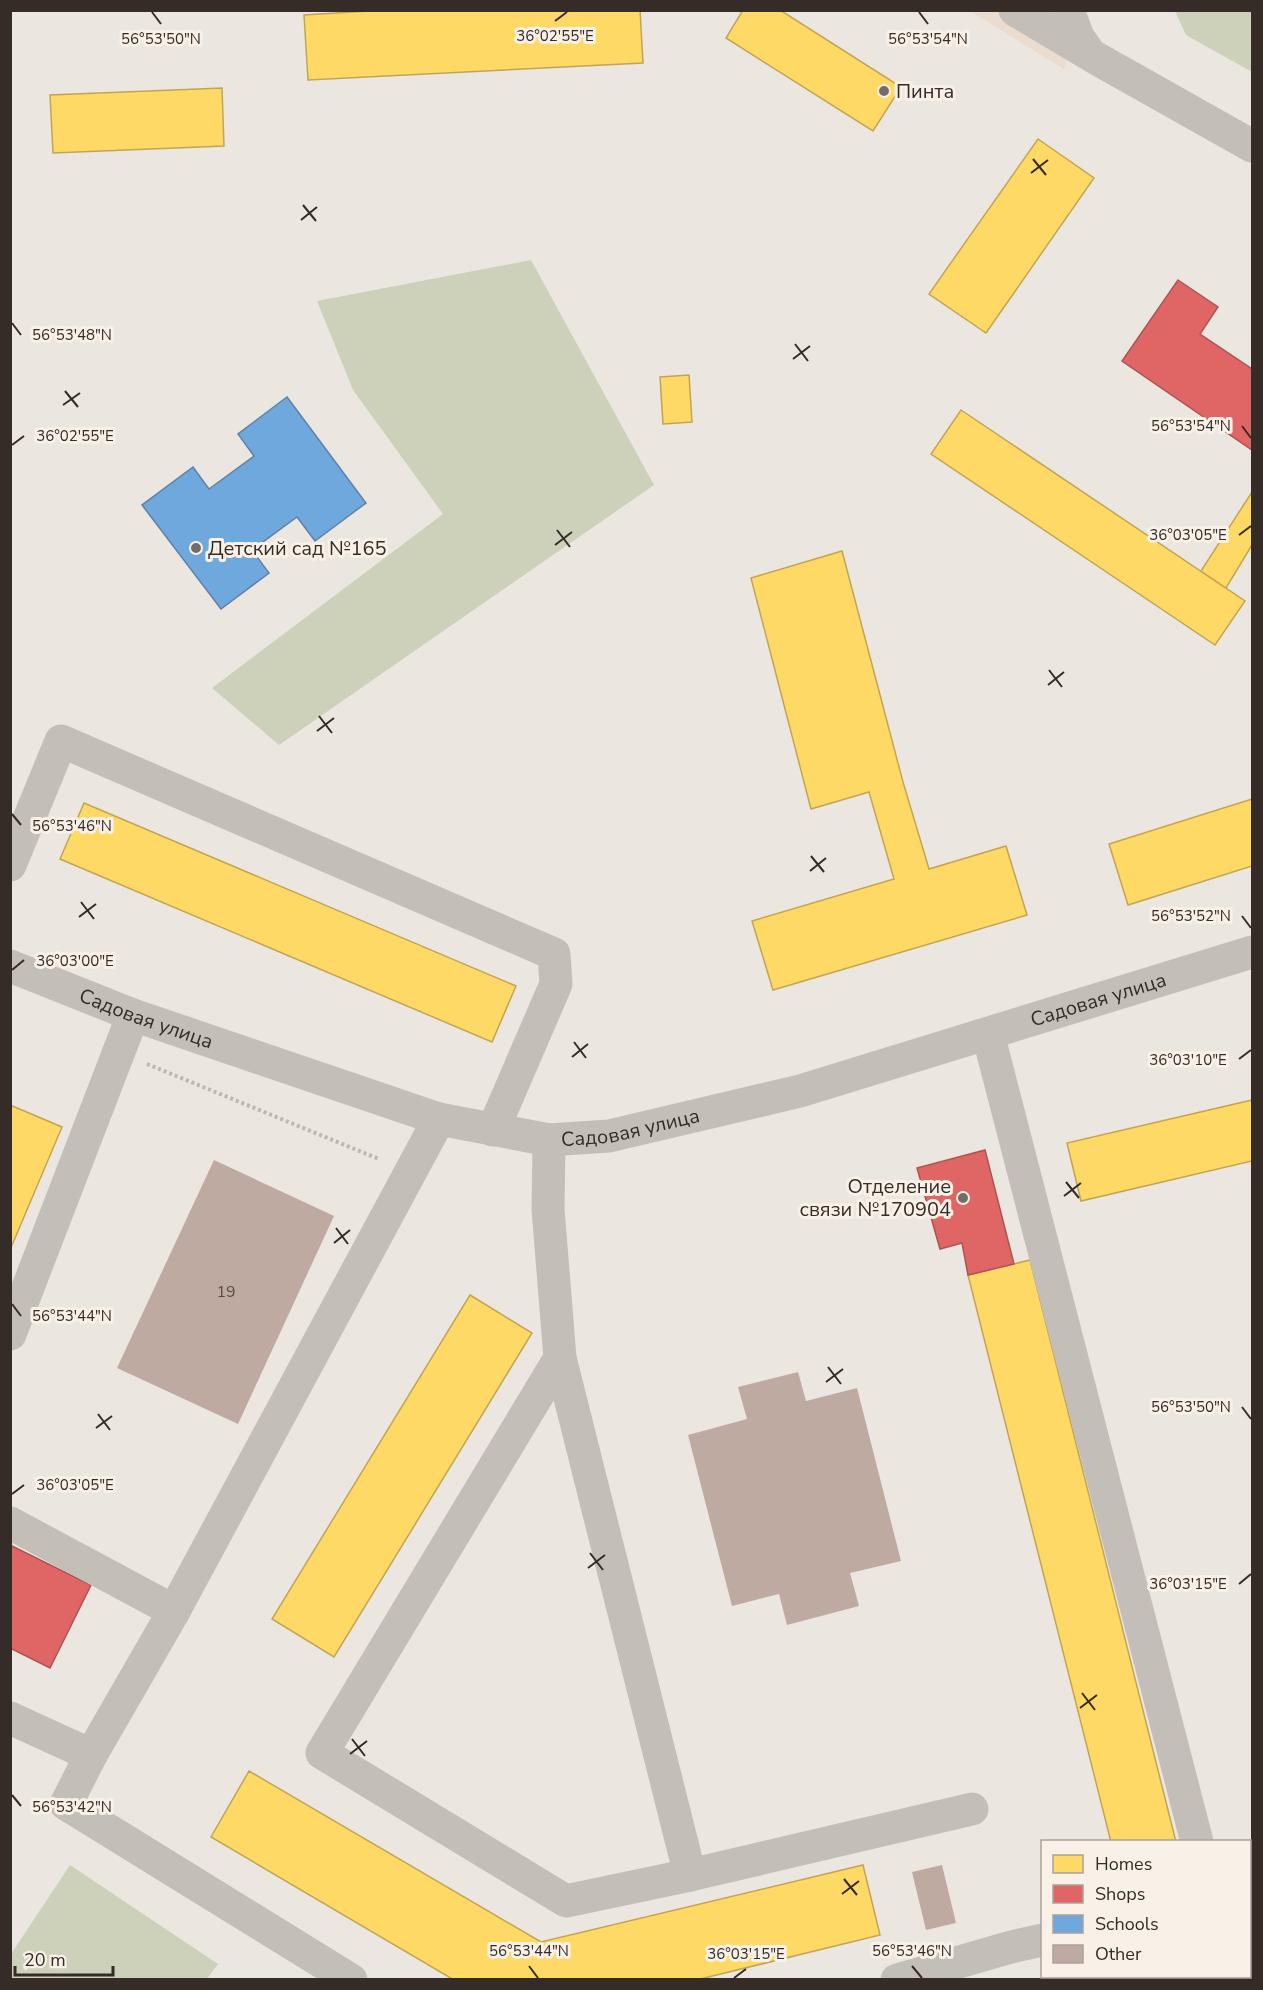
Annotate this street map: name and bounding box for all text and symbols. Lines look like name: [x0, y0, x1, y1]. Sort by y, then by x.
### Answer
text: 36°02'55"E: [516, 26, 594, 46]
text: 56°53'50"N: [121, 29, 201, 49]
text: 56°53'54"N: [888, 29, 968, 49]
place label: Пинта: [896, 78, 954, 105]
marker: Пинта: [877, 84, 891, 98]
text: 56°53'48"N: [32, 325, 112, 345]
text: 56°53'54"N: [1151, 416, 1231, 436]
text: 36°02'55"E: [36, 426, 114, 446]
text: 36°03'05"E: [1149, 525, 1227, 545]
place label: Детский сад №165: [208, 535, 387, 562]
marker: Детский сад №165: [189, 541, 203, 555]
text: 56°53'46"N: [32, 816, 112, 836]
text: 56°53'52"N: [1151, 906, 1231, 926]
text: 36°03'00"E: [36, 951, 114, 971]
street label: Садовая улица: [1027, 966, 1169, 1033]
street label: Садовая улица: [75, 981, 217, 1055]
text: 36°03'10"E: [1149, 1050, 1227, 1070]
street label: Садовая улица: [560, 1102, 702, 1153]
place label: Отделение связи №170904: [799, 1173, 951, 1223]
marker: Отделение связи №170904: [956, 1191, 970, 1205]
house number: 19: [216, 1281, 236, 1303]
text: 56°53'44"N: [32, 1306, 112, 1326]
text: 56°53'50"N: [1151, 1397, 1231, 1417]
text: 36°03'05"E: [36, 1475, 114, 1495]
text: 36°03'15"E: [1149, 1574, 1227, 1594]
text: 56°53'42"N: [32, 1797, 112, 1817]
legend: [1041, 1840, 1251, 1978]
text: Homes: [1095, 1852, 1152, 1876]
text: Shops: [1095, 1882, 1145, 1906]
text: Schools: [1095, 1912, 1159, 1936]
scale bar: [15, 1939, 112, 1977]
text: 56°53'44"N: [489, 1941, 569, 1961]
text: 56°53'46"N: [872, 1941, 952, 1961]
text: Other: [1095, 1942, 1142, 1966]
text: 36°03'15"E: [707, 1944, 785, 1964]
text: 20 m: [24, 1948, 66, 1972]

